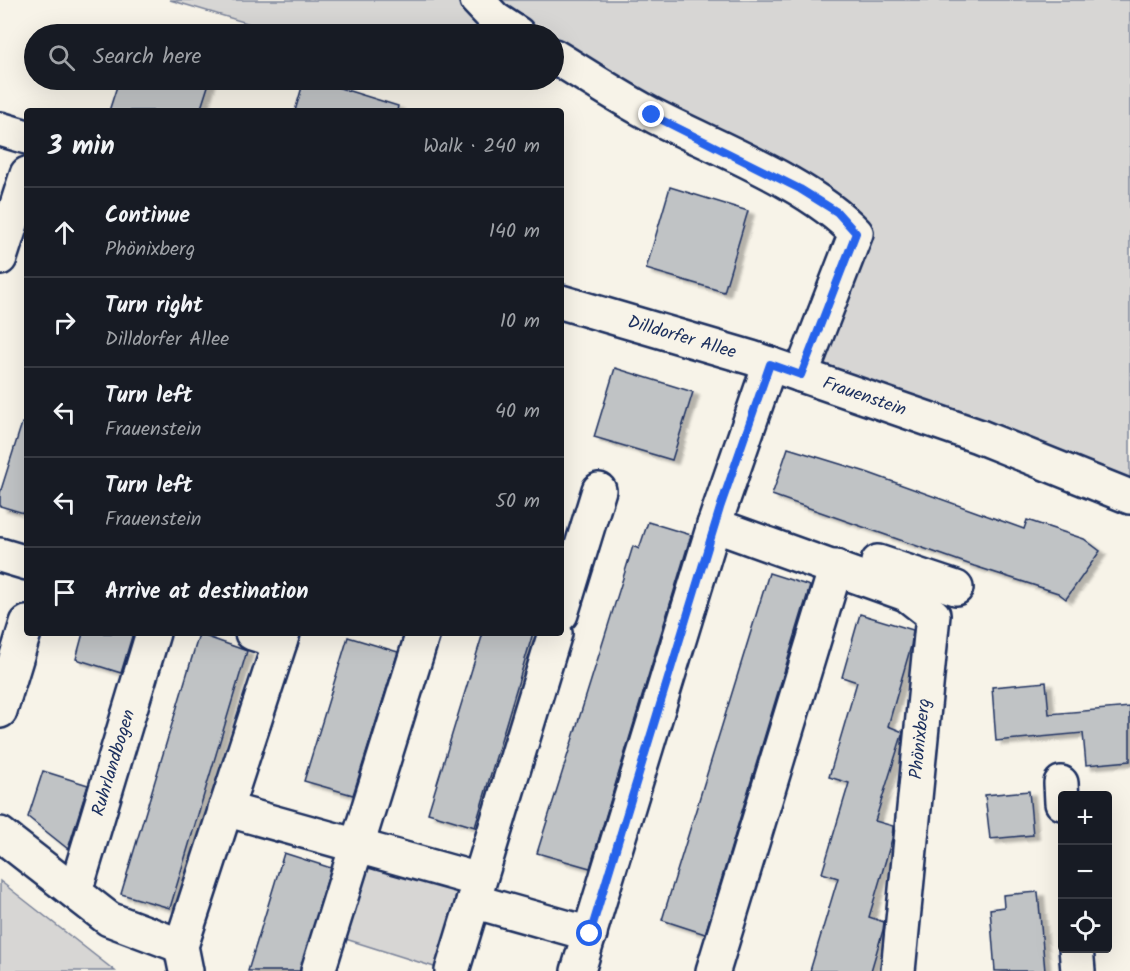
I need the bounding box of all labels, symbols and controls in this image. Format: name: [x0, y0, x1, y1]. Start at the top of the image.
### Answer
search box: [24, 24, 564, 90]
text: Search here: [93, 40, 201, 75]
icon: search: [45, 41, 78, 74]
route end: [638, 101, 664, 127]
text: 3 min: [48, 126, 115, 168]
text: Walk · 240 m: [423, 131, 540, 163]
text: Continue: [105, 199, 190, 234]
icon: ahead: [48, 216, 81, 249]
text: 140 m: [489, 216, 540, 248]
text: Phönixberg: [105, 234, 195, 266]
text: Turn right: [105, 289, 203, 324]
icon: right: [48, 306, 81, 339]
text: 10 m: [500, 306, 540, 338]
street label: Dilldorfer Allee: [624, 308, 740, 367]
text: Dilldorfer Allee: [105, 324, 229, 356]
street label: Frauenstein: [819, 369, 910, 425]
text: Turn left: [105, 379, 192, 414]
icon: left: [48, 396, 81, 429]
text: 40 m: [495, 396, 540, 428]
text: Frauenstein: [105, 414, 201, 446]
text: Turn left: [105, 469, 192, 504]
icon: left: [48, 486, 81, 519]
text: 50 m: [495, 486, 540, 518]
text: Frauenstein: [105, 504, 201, 536]
text: Arrive at destination: [105, 575, 308, 610]
icon: arrive: [48, 576, 81, 609]
street label: Phönixberg: [902, 697, 940, 781]
street label: Ruhrlandbogen: [84, 706, 144, 820]
map controls: [1058, 791, 1112, 953]
button: +: [1058, 791, 1112, 845]
button: −: [1058, 845, 1112, 899]
button: locate: [1058, 899, 1112, 953]
route start: [576, 920, 602, 946]

